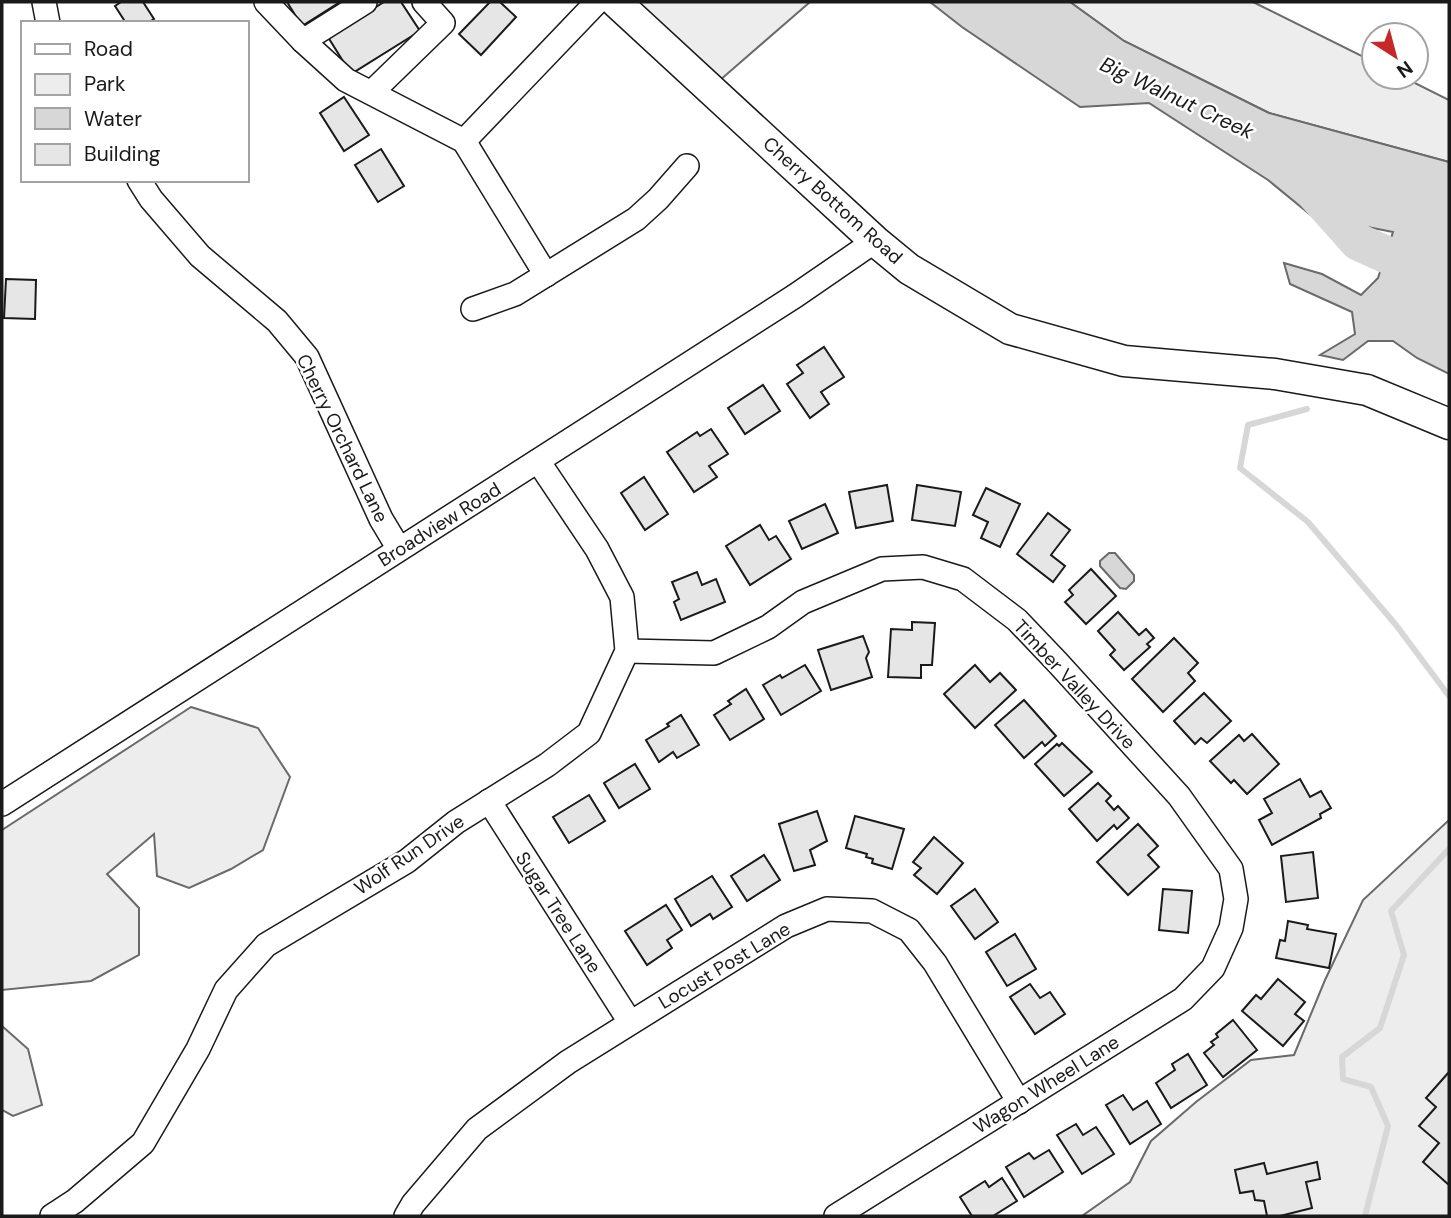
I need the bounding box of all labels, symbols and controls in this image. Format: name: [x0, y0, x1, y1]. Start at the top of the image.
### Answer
legend: [21, 21, 248, 182]
north arrow: [1360, 21, 1430, 91]
text: Road: [84, 35, 133, 63]
water label: Big Walnut Creek: [1096, 50, 1259, 146]
text: N: [1392, 55, 1418, 84]
text: Park: [84, 70, 126, 98]
text: Water: [84, 105, 142, 133]
street label: Cherry Bottom Road: [758, 131, 908, 270]
text: Building: [84, 140, 161, 168]
street label: Cherry Orchard Lane: [291, 350, 394, 526]
street label: Broadview Road: [373, 477, 505, 572]
street label: Timber Valley Drive: [1008, 614, 1141, 754]
street label: Wolf Run Drive: [349, 808, 469, 900]
street label: Sugar Tree Lane: [510, 847, 607, 978]
street label: Locust Post Lane: [654, 916, 795, 1015]
street label: Wagon Wheel Lane: [969, 1029, 1124, 1139]

